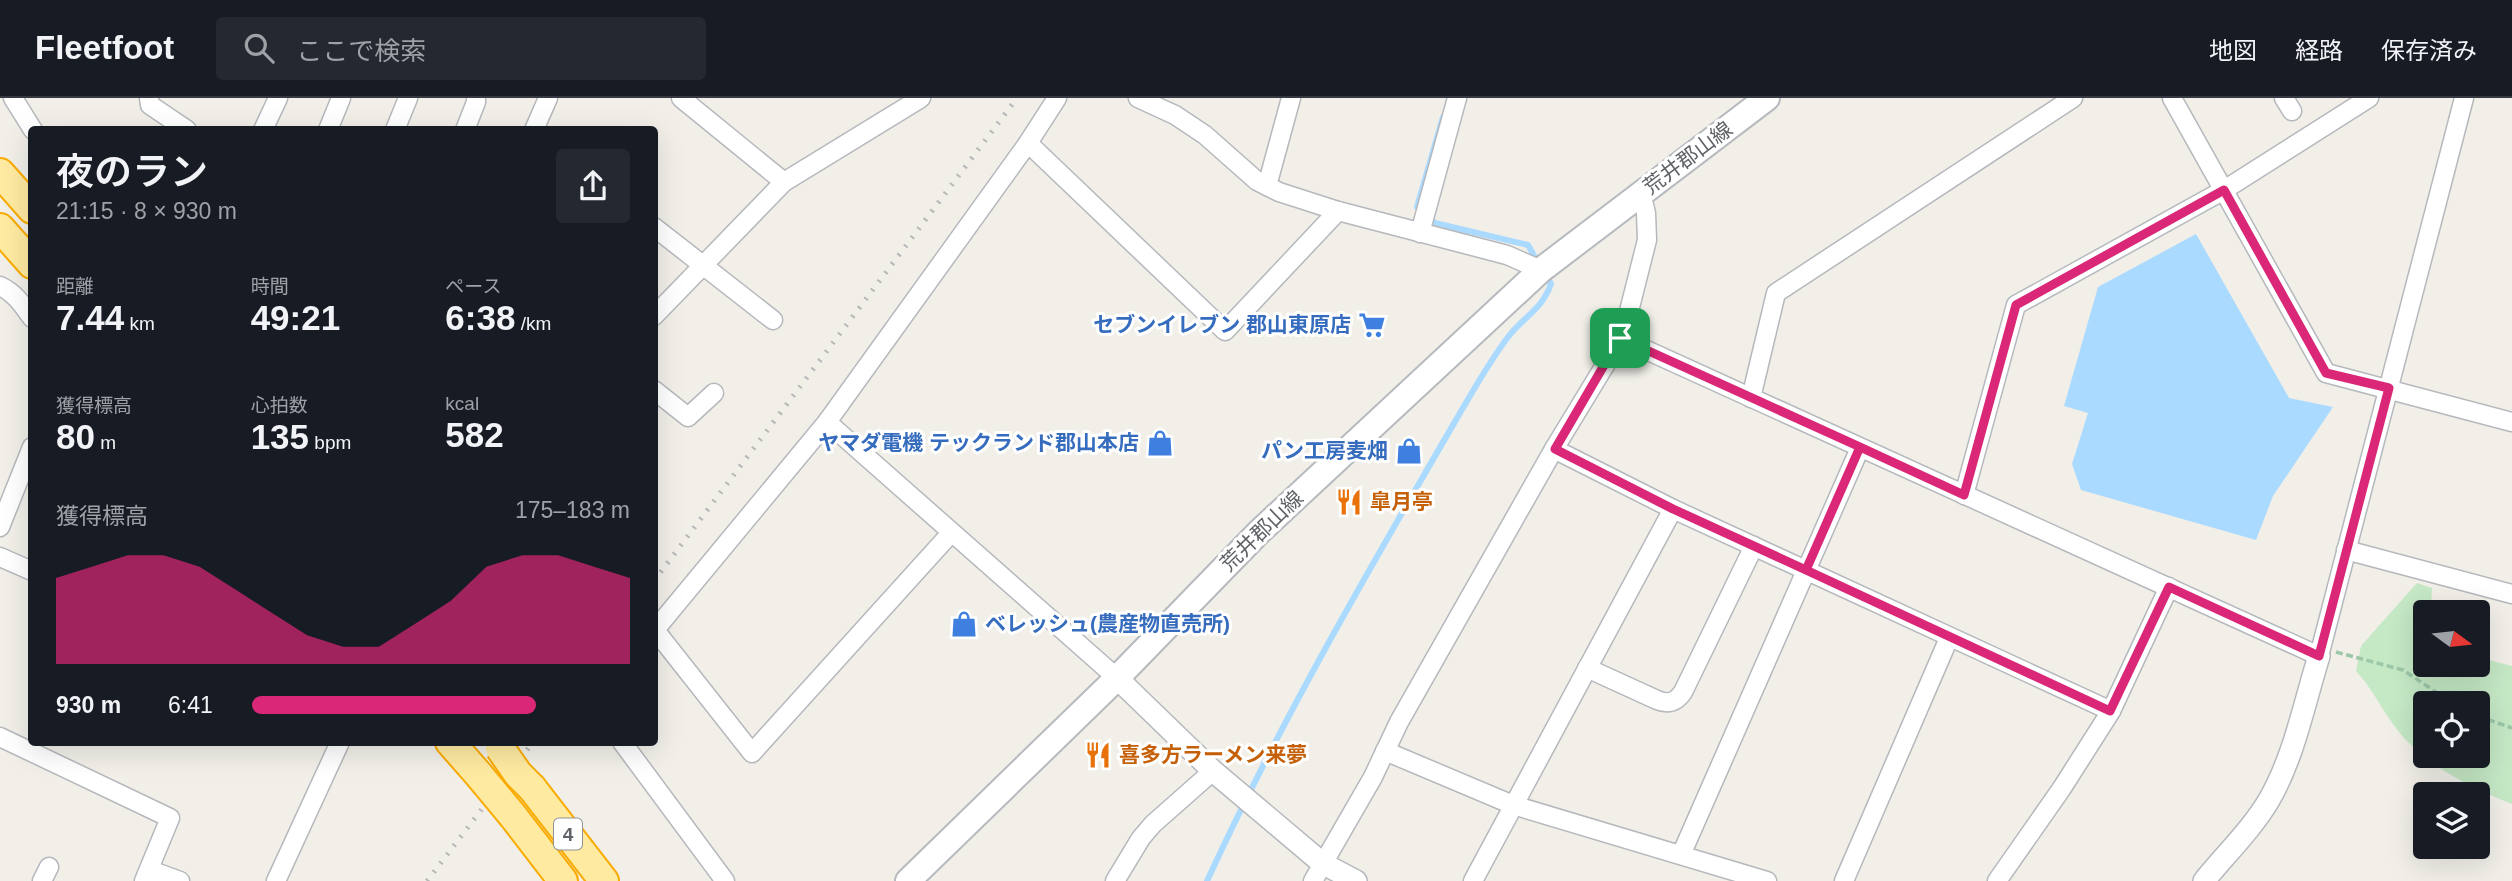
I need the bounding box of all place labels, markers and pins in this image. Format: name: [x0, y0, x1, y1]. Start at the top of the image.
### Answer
pin: [1590, 308, 1650, 368]
supermarket icon: セブンイレブン 郡山東原店: [1357, 310, 1387, 340]
place label: セブンイレブン 郡山東原店: [1093, 313, 1351, 336]
shop icon: ヤマダ電機 テックランド郡山本店: [1145, 428, 1175, 458]
place label: ヤマダ電機 テックランド郡山本店: [818, 431, 1139, 454]
shop icon: パン工房麦畑: [1394, 436, 1424, 466]
place label: パン工房麦畑: [1261, 439, 1388, 462]
restaurant icon: 皐月亭: [1334, 487, 1364, 517]
place label: 皐月亭: [1370, 490, 1433, 513]
shop icon: ベレッシュ(農産物直売所): [949, 609, 979, 639]
place label: ベレッシュ(農産物直売所): [985, 612, 1230, 635]
restaurant icon: 喜多方ラーメン来夢: [1083, 740, 1113, 770]
place label: 喜多方ラーメン来夢: [1119, 743, 1307, 766]

